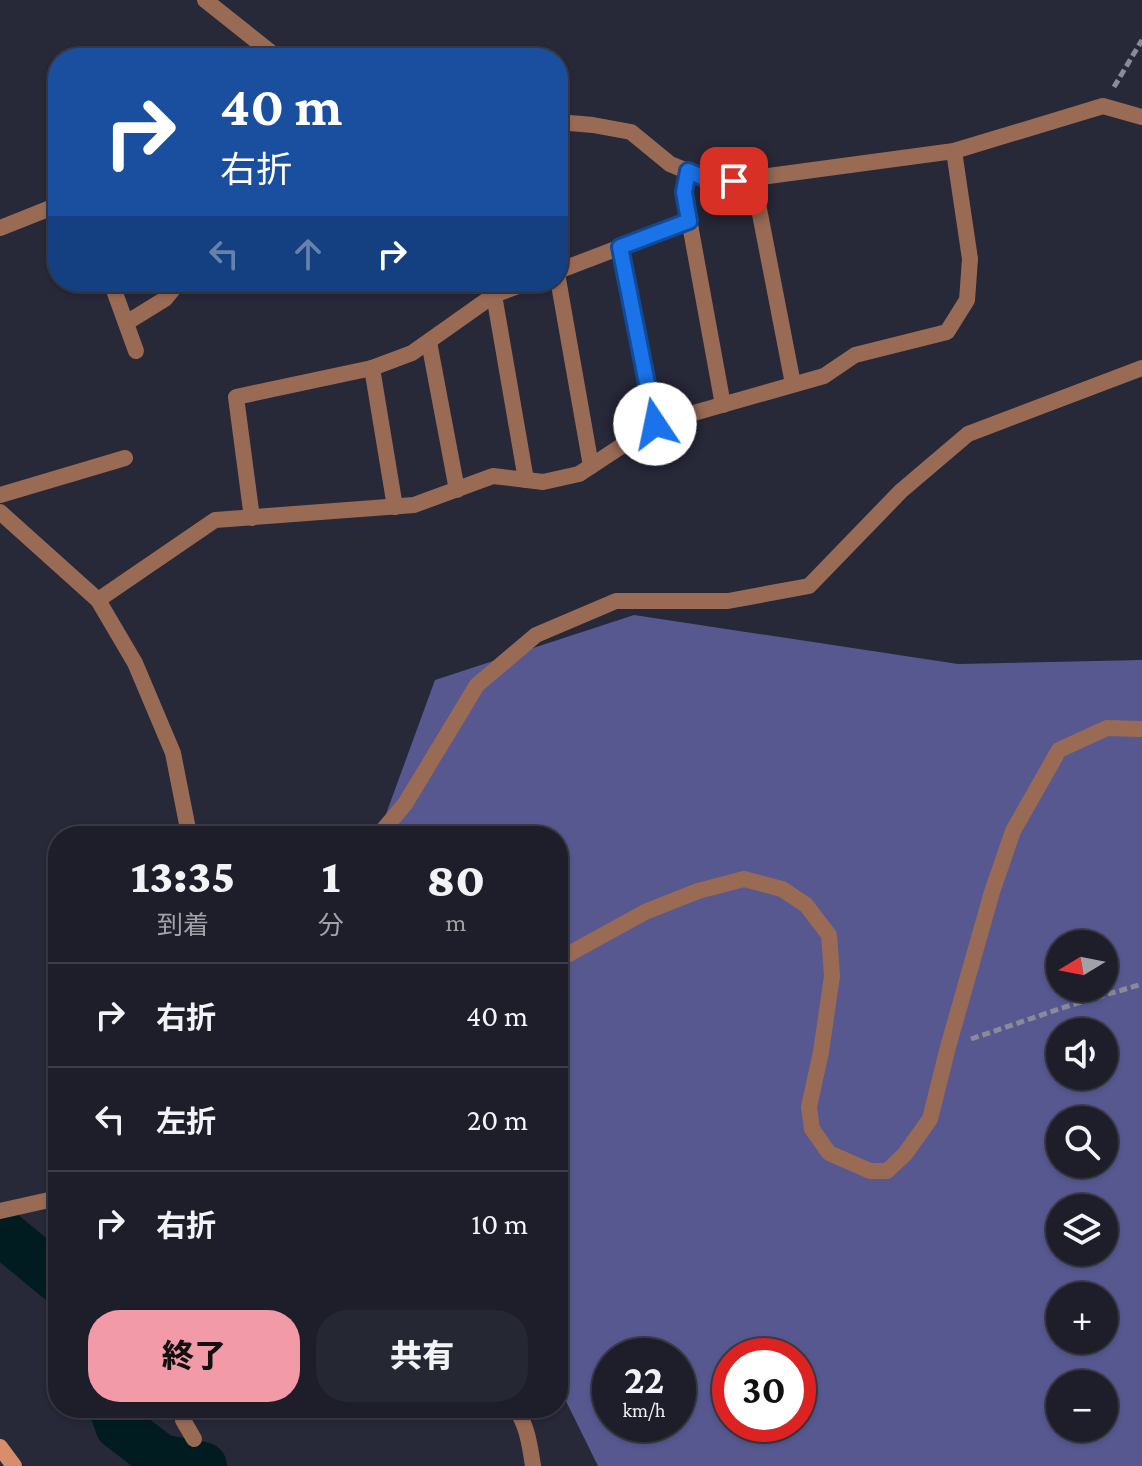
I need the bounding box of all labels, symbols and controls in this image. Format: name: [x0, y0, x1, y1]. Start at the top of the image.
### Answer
text: 40 m: [220, 75, 342, 137]
icon: right: [88, 80, 192, 184]
pin: [700, 147, 768, 215]
text: 右折: [220, 150, 292, 190]
icon: arrive: [712, 159, 756, 203]
icon: left: [202, 232, 246, 276]
icon: ahead: [286, 232, 330, 276]
icon: right: [370, 232, 414, 276]
position arrow: [613, 382, 697, 466]
text: 13:35: [131, 849, 235, 902]
text: 1: [321, 849, 340, 902]
text: 80: [427, 853, 485, 906]
text: m: [445, 908, 466, 937]
text: 到着: [157, 911, 209, 940]
text: 分: [318, 911, 344, 940]
north arrow: [1046, 930, 1118, 1002]
map controls: [1046, 930, 1118, 1442]
icon: right: [88, 993, 132, 1037]
text: 40 m: [466, 999, 528, 1032]
text: 右折: [156, 1001, 216, 1034]
button: sound: [1046, 1018, 1118, 1090]
icon: left: [88, 1097, 132, 1141]
text: 20 m: [467, 1103, 528, 1136]
text: 左折: [156, 1105, 216, 1138]
button: search: [1046, 1106, 1118, 1178]
button: layers: [1046, 1194, 1118, 1266]
icon: right: [88, 1201, 132, 1245]
text: 10 m: [471, 1207, 528, 1240]
text: 右折: [156, 1209, 216, 1242]
button: +: [1046, 1282, 1118, 1354]
button: 終了: [88, 1310, 300, 1402]
button: 共有: [316, 1310, 528, 1402]
speed limit sign: 30: [712, 1338, 816, 1442]
text: 22: [624, 1357, 664, 1402]
button: −: [1046, 1370, 1118, 1442]
text: km/h: [622, 1399, 666, 1421]

